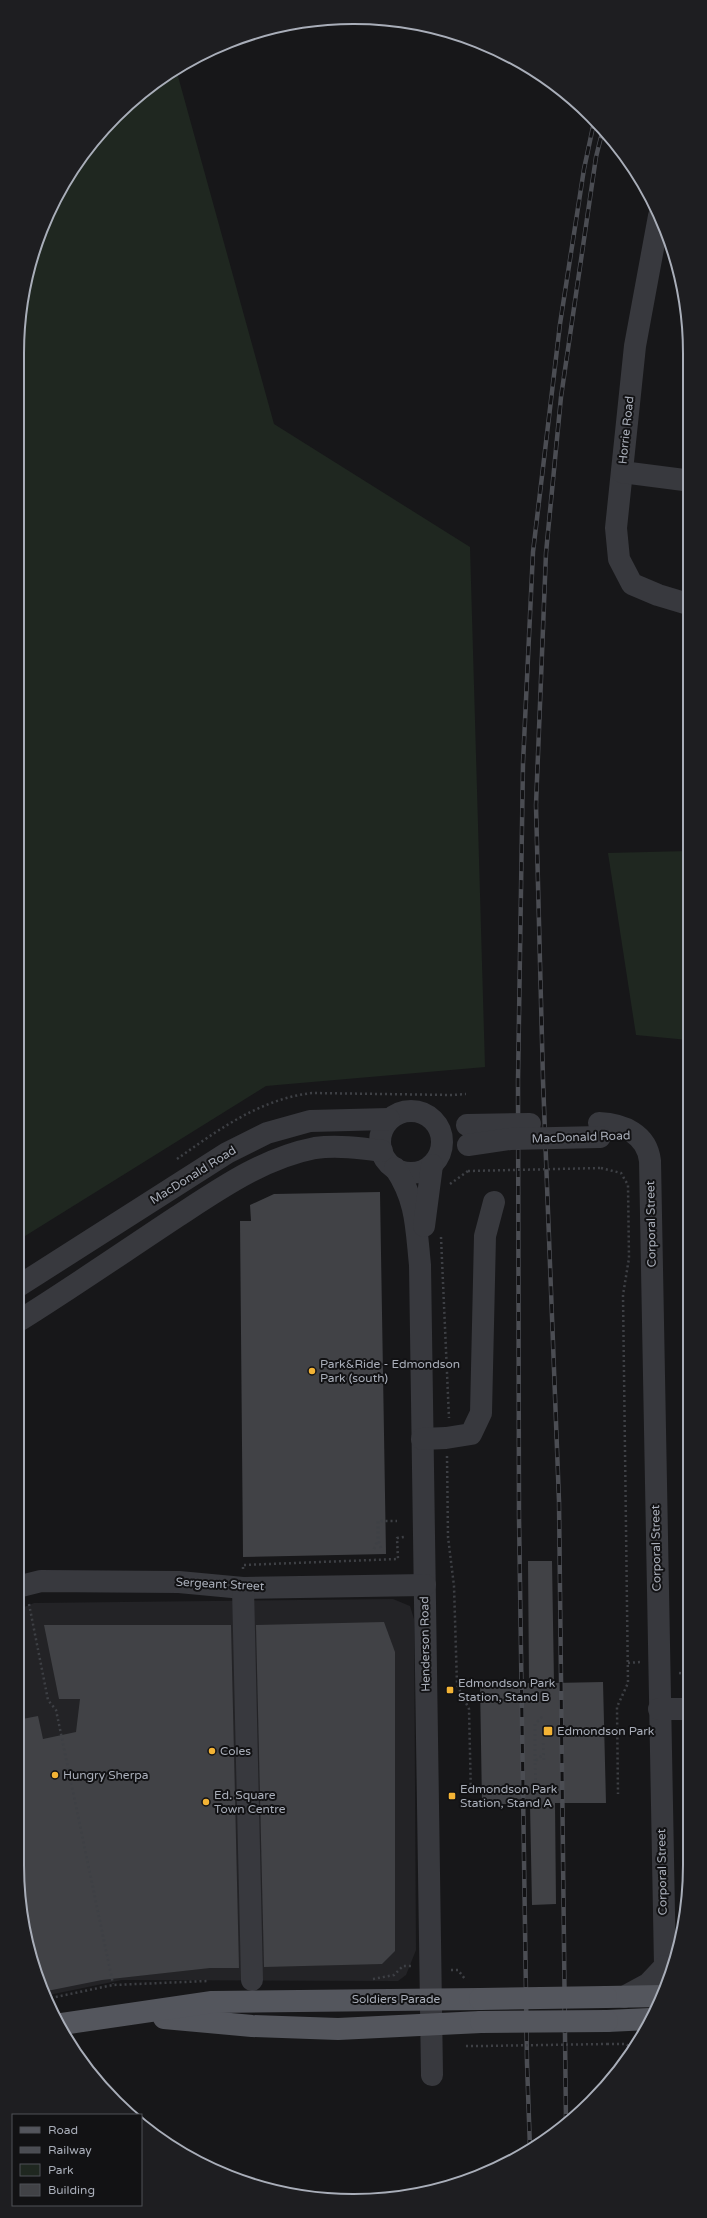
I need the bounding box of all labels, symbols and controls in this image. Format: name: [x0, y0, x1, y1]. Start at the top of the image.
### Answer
street label: Horrie Road: [615, 395, 637, 465]
street label: MacDonald Road: [531, 1128, 631, 1146]
street label: MacDonald Road: [147, 1143, 239, 1207]
street label: Corporal Street: [643, 1180, 659, 1267]
place label: Park&Ride - Edmondson Park (south): [320, 1357, 460, 1385]
marker: Park&Ride - Edmondson Park (south): [307, 1366, 317, 1376]
street label: Corporal Street: [648, 1504, 664, 1591]
street label: Sergeant Street: [175, 1575, 265, 1593]
street label: Henderson Road: [417, 1596, 433, 1692]
place label: Edmondson Park Station, Stand B: [458, 1676, 556, 1704]
marker: Edmondson Park Station, Stand B: [445, 1685, 455, 1695]
place label: Edmondson Park: [557, 1724, 655, 1738]
marker: Edmondson Park: [542, 1725, 554, 1737]
place label: Coles: [220, 1744, 251, 1758]
marker: Coles: [207, 1746, 217, 1756]
place label: Hungry Sherpa: [63, 1768, 149, 1782]
marker: Hungry Sherpa: [50, 1770, 60, 1780]
place label: Edmondson Park Station, Stand A: [460, 1782, 558, 1810]
place label: Ed. Square Town Centre: [214, 1788, 286, 1816]
marker: Edmondson Park Station, Stand A: [447, 1791, 457, 1801]
marker: Ed. Square Town Centre: [201, 1797, 211, 1807]
street label: Corporal Street: [654, 1828, 670, 1915]
street label: Soldiers Parade: [352, 1992, 441, 2006]
legend: [12, 2114, 142, 2206]
text: Road: [48, 2123, 78, 2137]
text: Railway: [48, 2143, 92, 2157]
text: Park: [48, 2163, 74, 2177]
text: Building: [48, 2183, 95, 2197]

